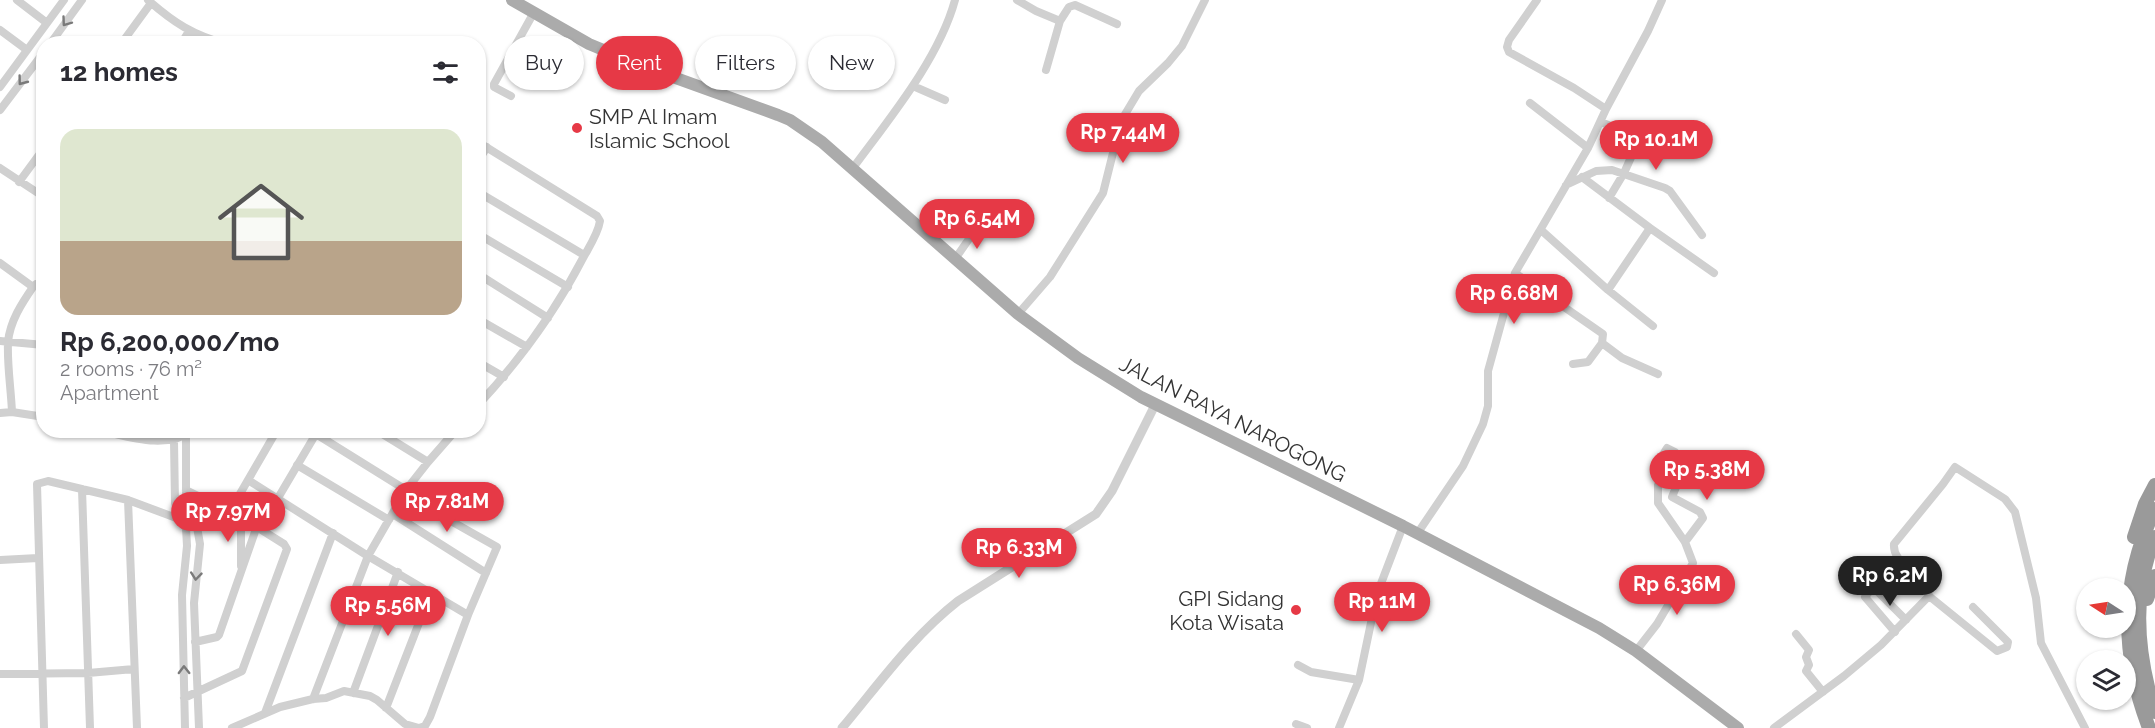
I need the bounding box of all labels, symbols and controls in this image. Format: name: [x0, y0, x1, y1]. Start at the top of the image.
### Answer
one-way arrow: [62, 15, 73, 26]
chip: Buy: [504, 36, 584, 90]
chip: Rent: [596, 36, 683, 90]
chip: Filters: [695, 36, 796, 90]
chip: New: [808, 36, 895, 90]
icon: filters: [429, 56, 462, 89]
text: 12 homes: [60, 57, 178, 87]
one-way arrow: [18, 74, 29, 85]
place label: SMP Al Imam Islamic School: [589, 104, 730, 153]
pin: Rp 7.44M: [1061, 113, 1185, 164]
text: Rp 7.44M: [1080, 120, 1166, 144]
pin: Rp 10.1M: [1594, 120, 1718, 171]
marker: SMP Al Imam Islamic School: [570, 121, 584, 135]
text: Rp 10.1M: [1614, 127, 1698, 151]
icon: home: [207, 168, 315, 276]
pin: Rp 6.54M: [915, 199, 1039, 250]
text: Rp 6.54M: [933, 206, 1021, 230]
pin: Rp 6.68M: [1452, 274, 1576, 325]
text: Rp 6.68M: [1470, 281, 1558, 305]
text: Rp 6,200,000/mo: [60, 327, 279, 357]
street label: JALAN RAYA NAROGONG: [1116, 351, 1350, 487]
text: 2 rooms · 76 m²: [60, 357, 202, 381]
text: Apartment: [60, 381, 159, 405]
pin: Rp 5.38M: [1645, 450, 1769, 501]
text: Rp 5.38M: [1664, 457, 1750, 481]
pin: Rp 7.81M: [385, 482, 509, 533]
text: Rp 7.81M: [405, 489, 489, 513]
pin: Rp 7.97M: [166, 492, 290, 543]
text: Rp 7.97M: [185, 499, 271, 523]
pin: Rp 6.33M: [957, 528, 1081, 579]
text: Rp 6.33M: [976, 535, 1062, 559]
pin: Rp 6.2M: [1835, 556, 1945, 607]
text: Rp 6.2M: [1852, 563, 1928, 587]
pin: Rp 6.36M: [1615, 565, 1739, 616]
one-way arrow: [190, 571, 203, 580]
text: Rp 6.36M: [1633, 572, 1721, 596]
north arrow: [2076, 578, 2136, 638]
map controls: [2076, 578, 2136, 710]
pin: Rp 11M: [1333, 582, 1431, 633]
pin: Rp 5.56M: [326, 586, 450, 637]
place label: GPI Sidang Kota Wisata: [1169, 586, 1284, 635]
text: Rp 11M: [1348, 589, 1416, 613]
text: Rp 5.56M: [345, 593, 431, 617]
marker: GPI Sidang Kota Wisata: [1289, 603, 1303, 617]
button: layers: [2076, 650, 2136, 710]
one-way arrow: [177, 665, 190, 674]

